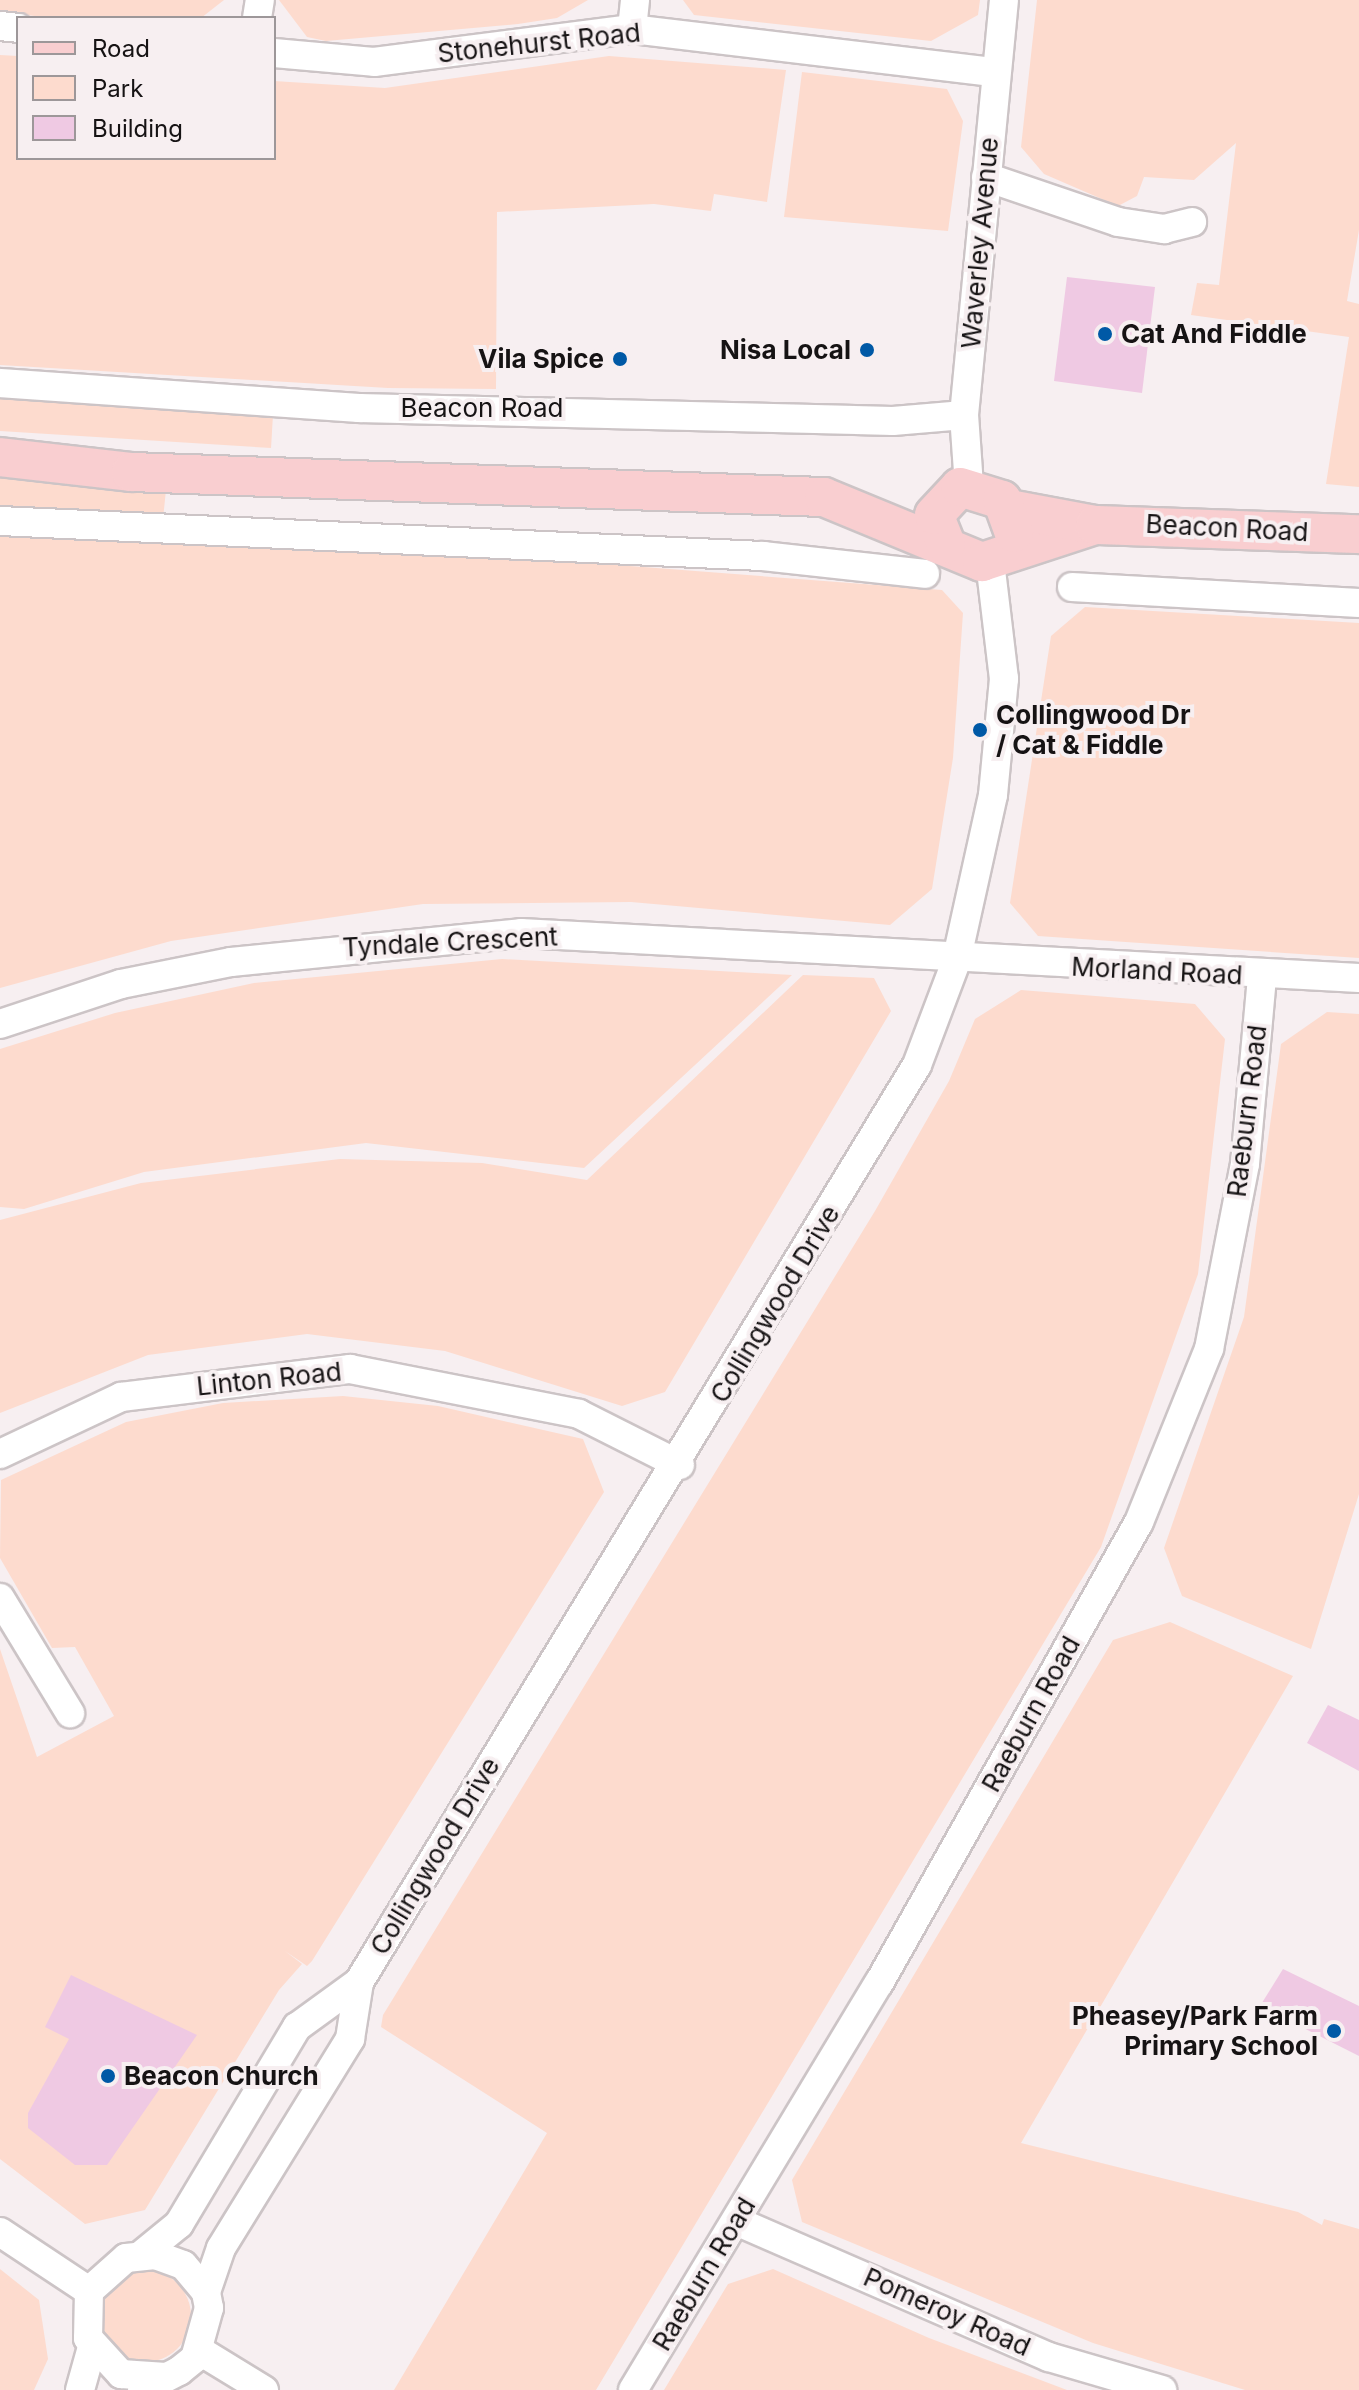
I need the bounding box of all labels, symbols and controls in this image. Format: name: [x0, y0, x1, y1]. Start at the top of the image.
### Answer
legend: [16, 16, 276, 160]
street label: Stonehurst Road: [436, 17, 642, 69]
text: Road: [92, 34, 150, 63]
text: Park: [92, 74, 143, 103]
text: Building: [92, 114, 183, 143]
street label: Waverley Avenue: [955, 136, 1005, 350]
place label: Cat And Fiddle: [1121, 318, 1307, 350]
marker: Cat And Fiddle: [1096, 325, 1114, 343]
place label: Nisa Local: [720, 334, 851, 366]
marker: Nisa Local: [858, 341, 876, 359]
place label: Vila Spice: [478, 343, 604, 375]
marker: Vila Spice: [611, 350, 629, 368]
street label: Beacon Road: [401, 392, 563, 424]
street label: Beacon Road: [1145, 508, 1309, 548]
place label: Collingwood Dr / Cat & Fiddle: [996, 699, 1190, 760]
marker: Collingwood Dr / Cat & Fiddle: [971, 721, 989, 739]
street label: Tyndale Crescent: [342, 921, 558, 963]
street label: Morland Road: [1071, 951, 1243, 991]
street label: Raeburn Road: [1221, 1023, 1273, 1199]
street label: Collingwood Drive: [704, 1200, 846, 1408]
street label: Linton Road: [195, 1356, 343, 1402]
street label: Raeburn Road: [975, 1631, 1087, 1797]
street label: Collingwood Drive: [364, 1752, 506, 1960]
place label: Pheasey/Park Farm Primary School: [1072, 2000, 1318, 2062]
marker: Pheasey/Park Farm Primary School: [1325, 2022, 1343, 2040]
place label: Beacon Church: [124, 2060, 319, 2092]
marker: Beacon Church: [99, 2067, 117, 2085]
street label: Raeburn Road: [646, 2192, 762, 2356]
street label: Pomeroy Road: [859, 2261, 1035, 2363]

